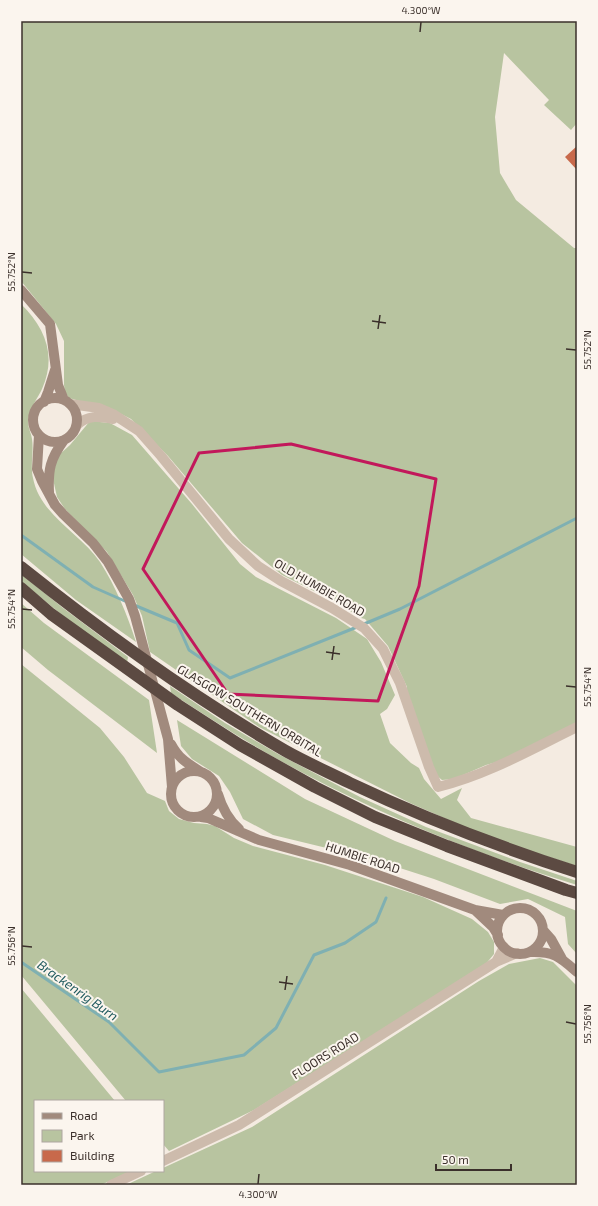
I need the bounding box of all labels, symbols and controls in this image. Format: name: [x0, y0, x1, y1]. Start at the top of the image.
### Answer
text: 4.300°W: [401, 4, 441, 16]
text: 55.752°N: [5, 252, 17, 292]
text: 55.752°N: [581, 330, 593, 370]
street label: OLD HUMBIE ROAD: [272, 555, 368, 619]
text: 55.754°N: [5, 589, 17, 629]
street label: GLASGOW SOUTHERN ORBITAL: [175, 661, 325, 759]
text: 55.754°N: [581, 667, 593, 707]
street label: HUMBIE ROAD: [324, 838, 402, 876]
text: 55.756°N: [5, 926, 17, 966]
water label: Brackenrig Burn: [35, 956, 121, 1024]
text: 55.756°N: [581, 1004, 593, 1044]
street label: FLOORS ROAD: [289, 1029, 361, 1081]
legend: [34, 1100, 164, 1172]
text: Road: [70, 1108, 98, 1122]
text: Park: [70, 1128, 95, 1142]
scale bar: [436, 1146, 511, 1172]
text: Building: [70, 1148, 115, 1162]
text: 50 m: [442, 1152, 469, 1166]
text: 4.300°W: [238, 1188, 278, 1200]

